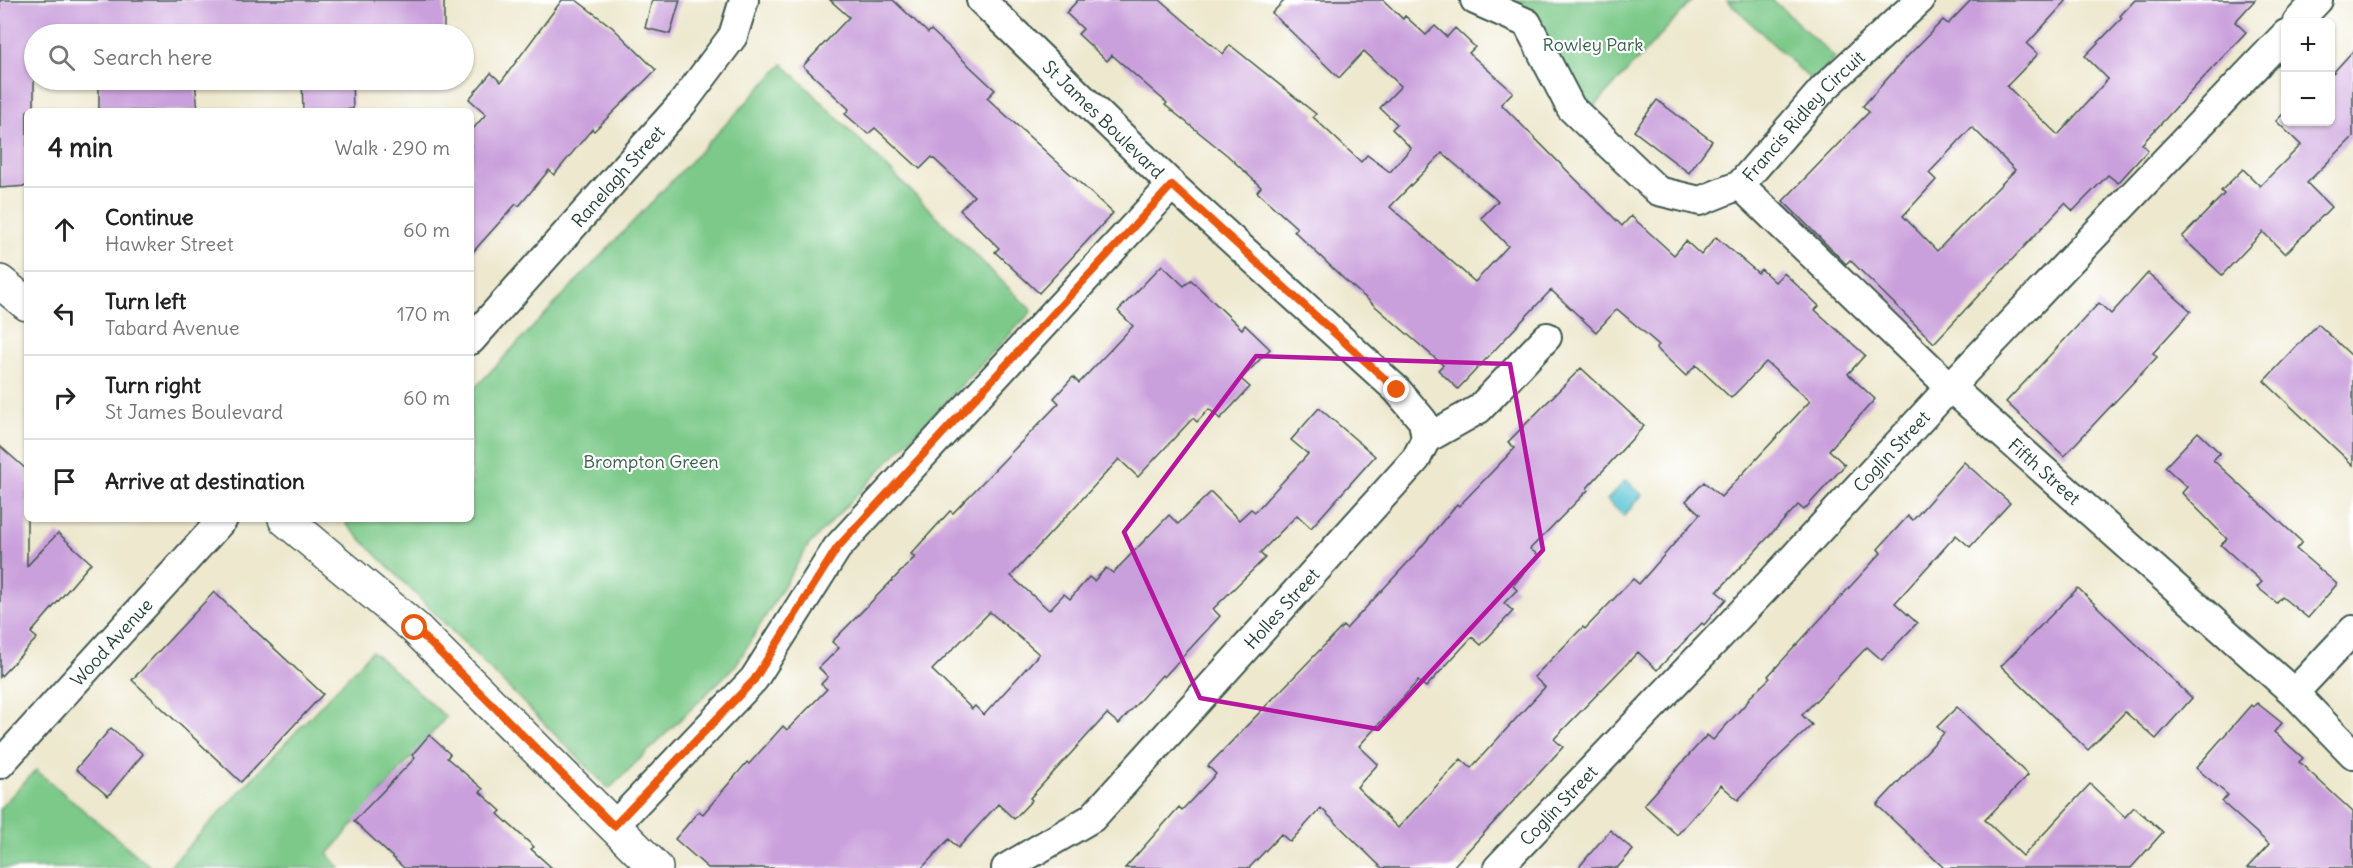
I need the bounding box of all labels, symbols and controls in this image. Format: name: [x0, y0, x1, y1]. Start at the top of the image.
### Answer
map controls: [2281, 18, 2335, 126]
button: +: [2281, 18, 2335, 72]
search box: [24, 24, 474, 90]
park label: Rowley Park: [1543, 33, 1644, 56]
icon: search: [45, 41, 78, 74]
text: Search here: [93, 43, 212, 71]
street label: Francis Ridley Circuit: [1737, 45, 1869, 186]
street label: St James Boulevard: [1038, 55, 1170, 183]
button: −: [2281, 72, 2335, 126]
street label: Ranelagh Street: [566, 120, 669, 232]
text: 4 min: [48, 131, 113, 164]
text: Walk · 290 m: [335, 135, 450, 160]
text: Continue: [105, 203, 194, 231]
icon: ahead: [48, 213, 81, 246]
text: 60 m: [403, 217, 450, 242]
text: Hawker Street: [105, 231, 234, 256]
text: Turn left: [105, 287, 186, 315]
icon: left: [48, 297, 81, 330]
text: 170 m: [397, 301, 450, 326]
text: Tabard Avenue: [105, 315, 240, 340]
text: Turn right: [105, 371, 201, 399]
route end: [1383, 376, 1409, 402]
icon: right: [48, 381, 81, 414]
text: 60 m: [403, 385, 450, 410]
text: St James Boulevard: [105, 399, 283, 424]
street label: Coglin Street: [1848, 406, 1934, 497]
street label: Fifth Street: [2004, 433, 2085, 509]
park label: Brompton Green: [583, 450, 719, 473]
icon: arrive: [48, 465, 81, 498]
text: Arrive at destination: [105, 467, 305, 495]
street label: Holles Street: [1239, 563, 1324, 654]
street label: Wood Avenue: [65, 593, 157, 691]
route start: [401, 614, 427, 640]
street label: Coglin Street: [1514, 760, 1602, 850]

